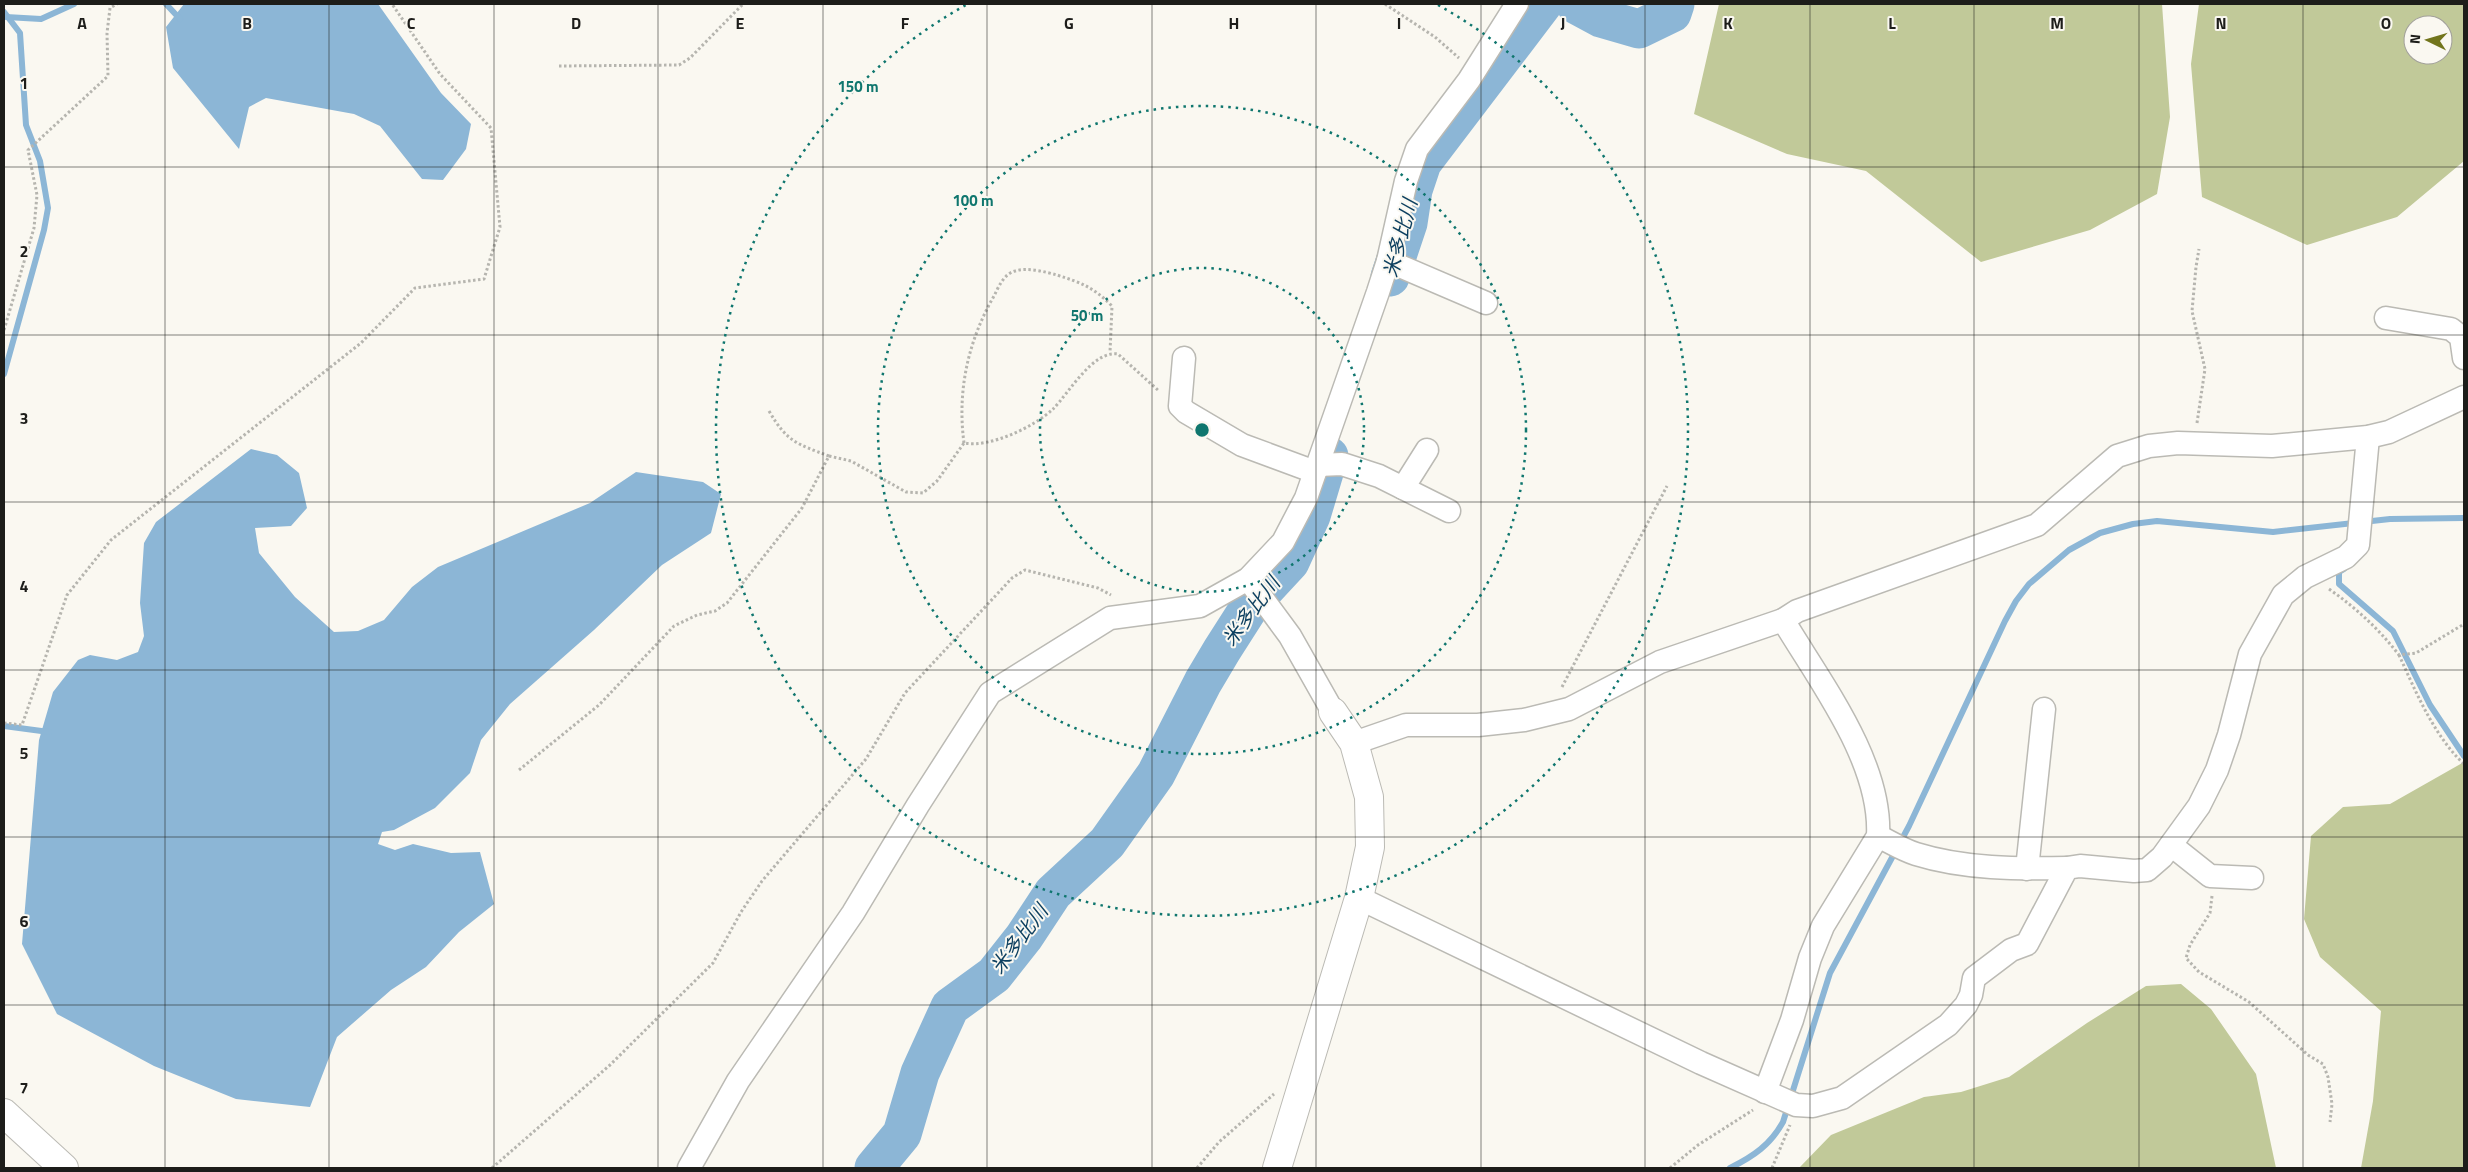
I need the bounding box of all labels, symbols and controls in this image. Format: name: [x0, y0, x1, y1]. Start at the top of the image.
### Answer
text: A: [77, 11, 87, 35]
text: B: [242, 11, 252, 35]
text: C: [407, 11, 416, 35]
text: D: [571, 11, 581, 35]
text: E: [736, 11, 745, 35]
text: F: [901, 11, 910, 35]
text: G: [1064, 11, 1074, 35]
text: H: [1229, 11, 1239, 35]
text: I: [1397, 11, 1401, 35]
text: J: [1561, 11, 1565, 35]
text: K: [1723, 11, 1733, 35]
text: L: [1888, 11, 1896, 35]
text: M: [2050, 11, 2064, 35]
text: N: [2215, 11, 2227, 35]
text: O: [2381, 11, 2391, 35]
north arrow: [2403, 15, 2453, 65]
text: N: [2404, 33, 2425, 45]
text: 1: [20, 71, 28, 95]
text: 150 m: [837, 75, 879, 98]
text: 100 m: [952, 189, 994, 212]
water label: 米多比川: [1374, 193, 1425, 281]
text: 2: [20, 239, 28, 263]
text: 50 m: [1071, 304, 1103, 327]
text: 3: [20, 406, 28, 430]
centre of rings: [1193, 421, 1211, 439]
water label: 米多比川: [1214, 568, 1288, 652]
text: 4: [20, 574, 29, 598]
text: 5: [20, 741, 29, 765]
water label: 米多比川: [982, 896, 1056, 980]
text: 6: [20, 909, 29, 933]
text: 7: [20, 1076, 28, 1100]

